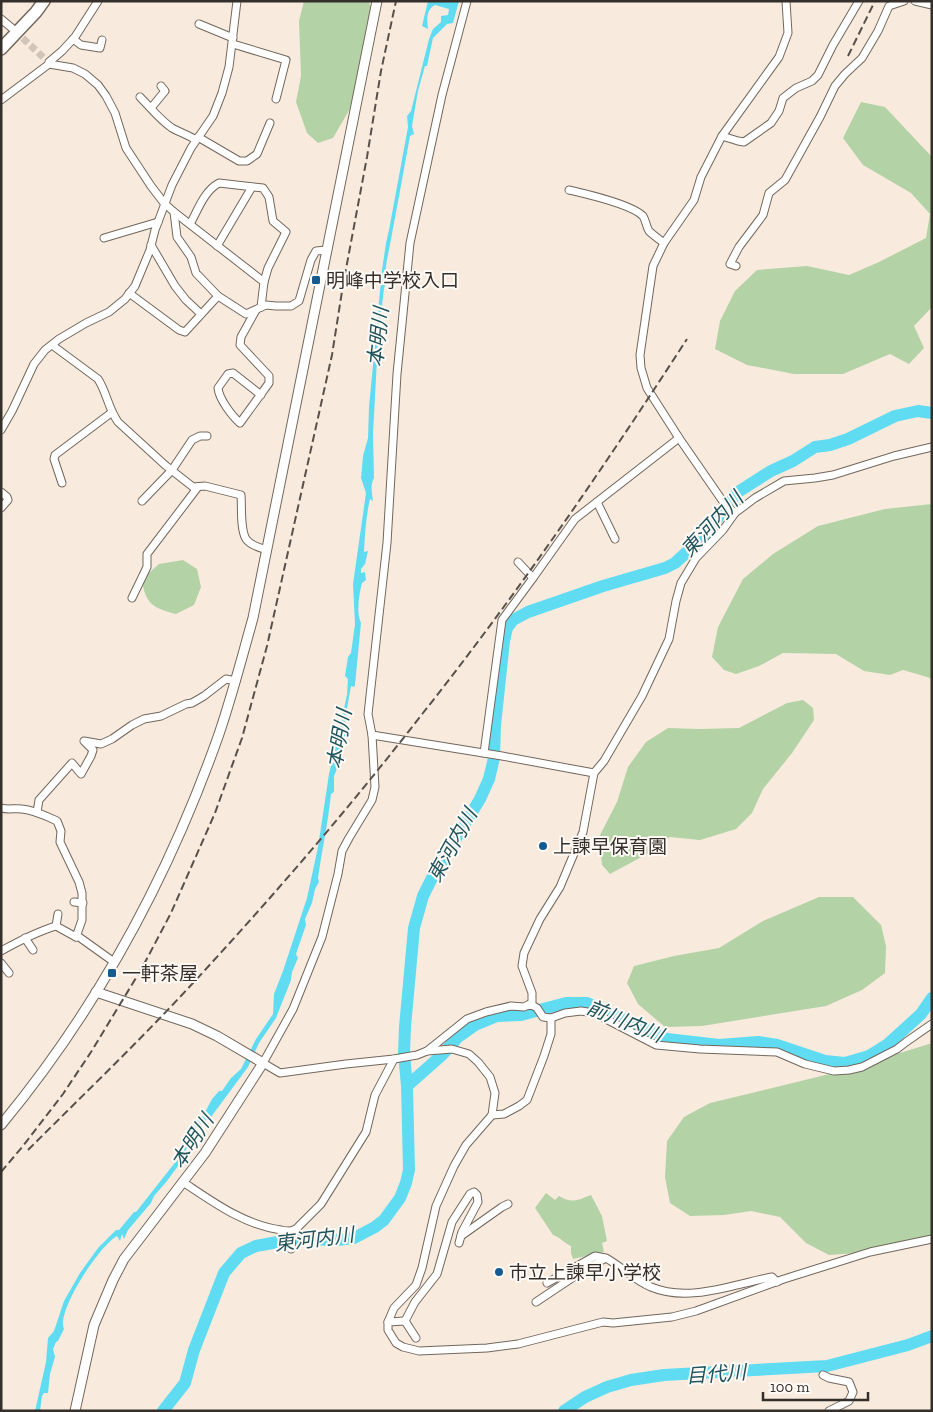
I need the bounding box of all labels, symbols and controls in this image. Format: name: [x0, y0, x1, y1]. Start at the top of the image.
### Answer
place label: 明峰中学校入口: [326, 269, 459, 292]
marker: 明峰中学校入口: [310, 274, 322, 286]
water label: 本明川: [363, 304, 393, 368]
water label: 東河内川: [676, 485, 749, 561]
water label: 本明川: [322, 705, 356, 771]
water label: 東河内川: [422, 802, 483, 886]
place label: 上諫早保育園: [553, 835, 667, 858]
marker: 上諫早保育園: [537, 840, 549, 852]
place label: 一軒茶屋: [122, 962, 198, 985]
marker: 一軒茶屋: [106, 967, 118, 979]
water label: 前川内川: [583, 995, 668, 1048]
water label: 本明川: [166, 1108, 219, 1173]
water label: 東河内川: [273, 1222, 357, 1256]
place label: 市立上諫早小学校: [509, 1261, 661, 1284]
marker: 市立上諫早小学校: [493, 1266, 505, 1278]
water label: 目代川: [685, 1360, 749, 1388]
scale bar: [763, 1370, 868, 1402]
text: 100 m: [770, 1378, 809, 1396]

